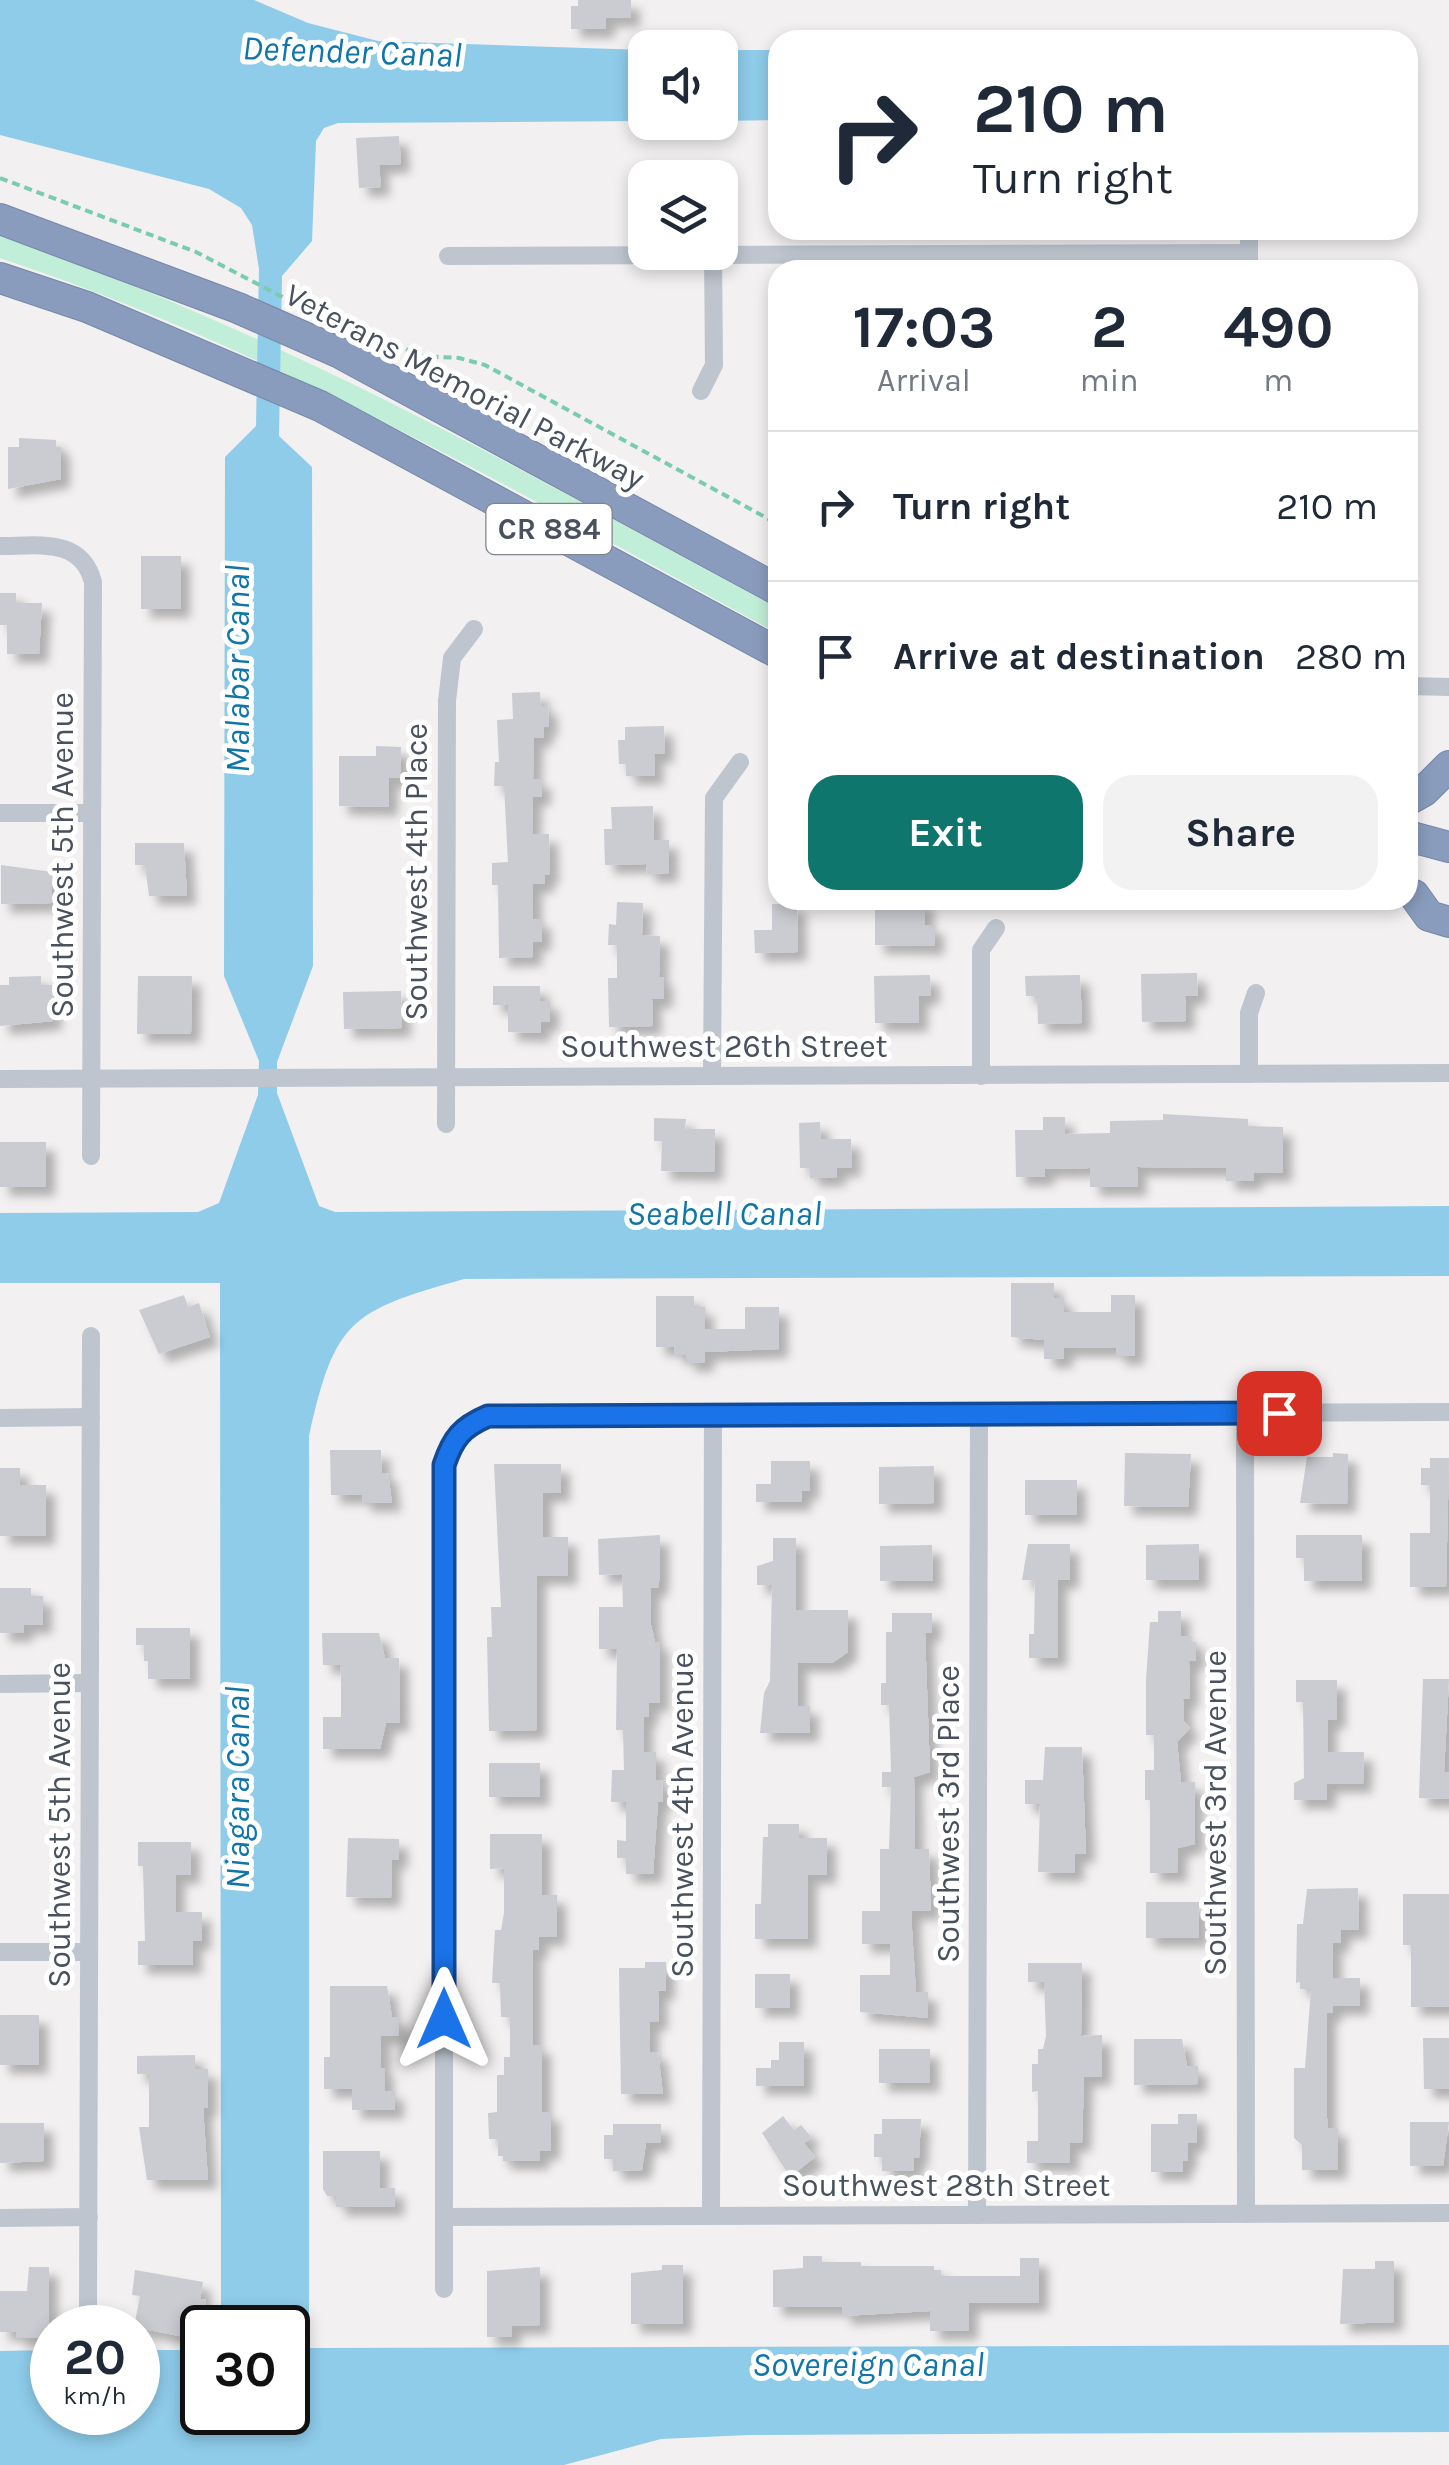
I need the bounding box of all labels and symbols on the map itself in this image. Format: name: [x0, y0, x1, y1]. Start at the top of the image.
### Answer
water label: Defender Canal: [241, 27, 463, 76]
street label: Veterans Memorial Parkway: [279, 276, 651, 497]
road number: CR 884: [486, 504, 612, 554]
water label: Malabar Canal: [217, 565, 258, 773]
street label: Southwest 5th Avenue: [44, 692, 81, 1018]
street label: Southwest 4th Place: [398, 723, 435, 1021]
street label: Southwest 26th Street: [560, 1028, 888, 1065]
water label: Seabell Canal: [626, 1193, 822, 1234]
pin: [1237, 1371, 1322, 1456]
street label: Southwest 3rd Avenue: [1197, 1650, 1234, 1976]
street label: Southwest 4th Avenue: [664, 1652, 701, 1978]
street label: Southwest 5th Avenue: [41, 1662, 78, 1988]
street label: Southwest 3rd Place: [930, 1665, 967, 1963]
water label: Niagara Canal: [217, 1686, 258, 1890]
position arrow: [392, 1967, 496, 2071]
street label: Southwest 28th Street: [782, 2167, 1110, 2204]
speed limit sign: 30: [180, 2305, 310, 2435]
water label: Sovereign Canal: [752, 2344, 984, 2385]

